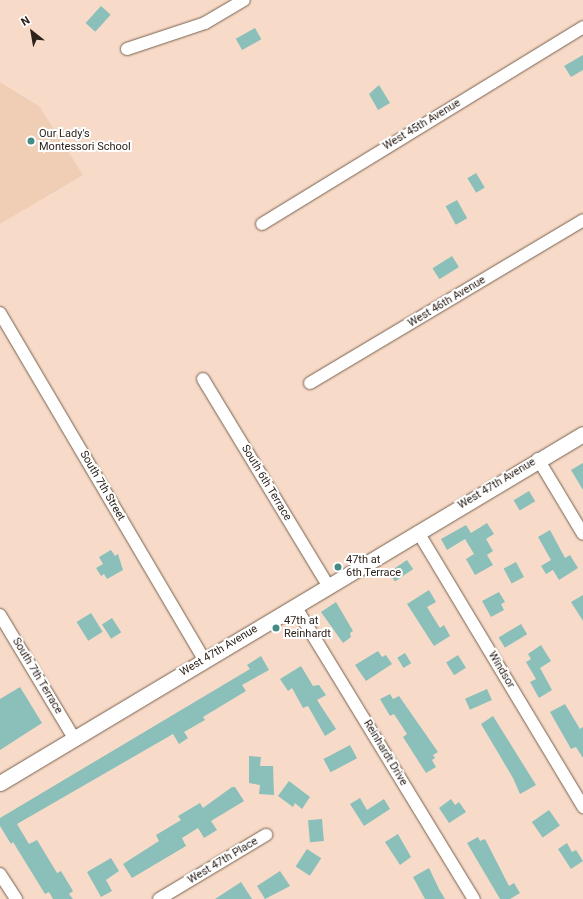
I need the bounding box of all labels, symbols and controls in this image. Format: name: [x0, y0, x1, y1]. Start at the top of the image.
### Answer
north arrow: [12, 12, 52, 52]
text: N: [19, 14, 32, 29]
street label: West 45th Avenue: [381, 97, 463, 153]
place label: Our Lady's Montessori School: [39, 128, 131, 154]
marker: Our Lady's Montessori School: [26, 136, 36, 146]
street label: West 46th Avenue: [406, 274, 488, 330]
street label: South 6th Terrace: [238, 443, 294, 523]
street label: South 7th Street: [77, 449, 127, 523]
street label: West 47th Avenue: [456, 456, 538, 512]
place label: 47th at 6th Terrace: [346, 554, 401, 580]
marker: 47th at 6th Terrace: [333, 562, 343, 572]
place label: 47th at Reinhardt: [284, 615, 331, 641]
street label: West 47th Avenue: [178, 623, 260, 679]
marker: 47th at Reinhardt: [271, 623, 281, 633]
street label: South 7th Terrace: [9, 636, 65, 716]
street label: Windsor: [485, 649, 517, 691]
street label: Reinhardt Drive: [360, 718, 410, 788]
street label: West 47th Place: [186, 835, 260, 887]

